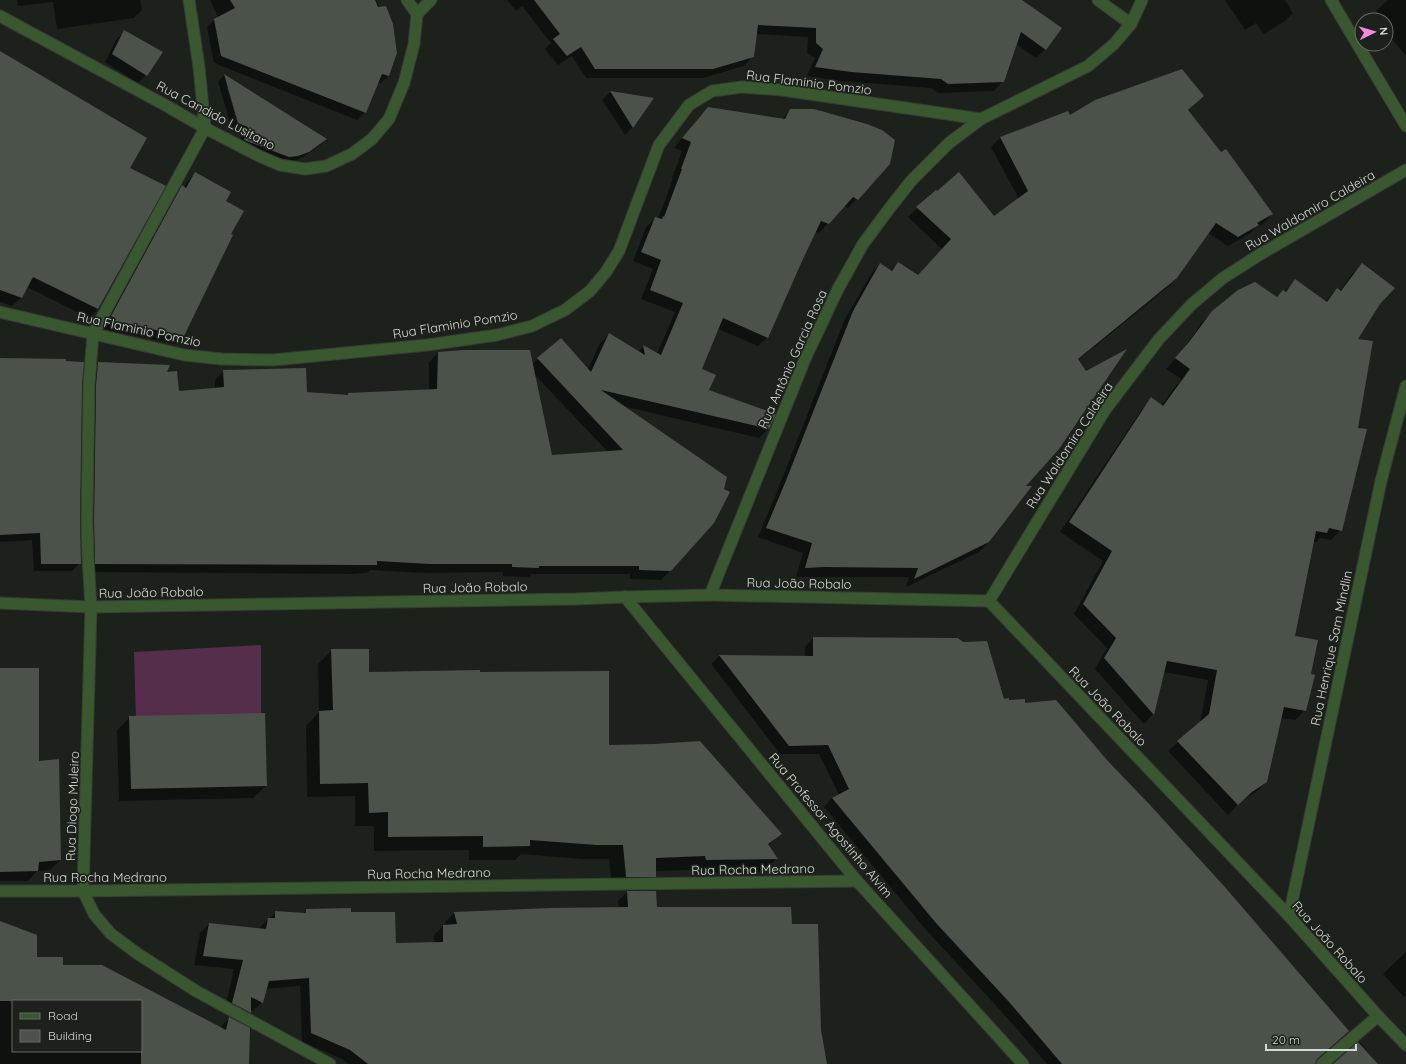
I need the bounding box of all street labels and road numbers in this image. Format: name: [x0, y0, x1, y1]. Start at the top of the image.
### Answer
street label: Rua Flaminio Pomzio: [745, 66, 873, 98]
street label: Rua Candido Lusitano: [154, 77, 278, 153]
street label: Rua Waldomiro Caldeira: [1242, 166, 1378, 254]
street label: Rua Antônio Garcia Rosa: [754, 287, 830, 431]
street label: Rua Flaminio Pomzio: [391, 306, 519, 342]
street label: Rua Flaminio Pomzio: [76, 308, 203, 350]
street label: Rua Waldomiro Caldeira: [1022, 379, 1116, 511]
street label: Rua Henrique Sam Mindlin: [1307, 569, 1355, 727]
street label: Rua João Robalo: [746, 574, 852, 592]
street label: Rua João Robalo: [422, 578, 528, 596]
street label: Rua João Robalo: [98, 583, 204, 601]
street label: Rua João Robalo: [1066, 663, 1150, 749]
street label: Rua Professor Agostinho Alvim: [766, 749, 896, 901]
street label: Rua Diogo Muleiro: [62, 750, 82, 861]
street label: Rua Rocha Medrano: [691, 860, 815, 878]
street label: Rua Rocha Medrano: [367, 864, 491, 882]
street label: Rua Rocha Medrano: [43, 869, 167, 885]
street label: Rua João Robalo: [1289, 898, 1371, 986]

